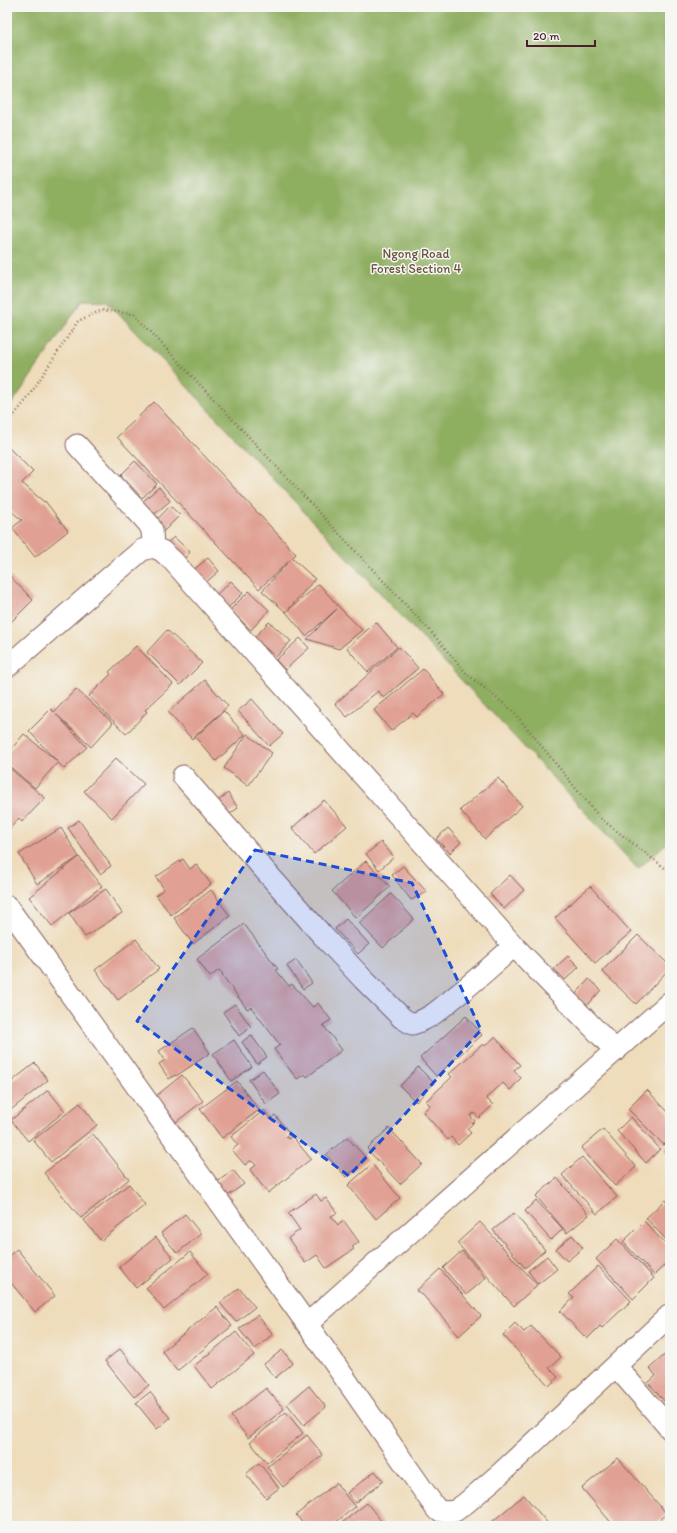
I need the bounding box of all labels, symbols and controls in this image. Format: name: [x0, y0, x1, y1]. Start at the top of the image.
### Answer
scale bar: [527, 22, 595, 48]
text: 20 m: [533, 29, 560, 43]
park label: Ngong Road Forest Section 4: [371, 246, 461, 276]

